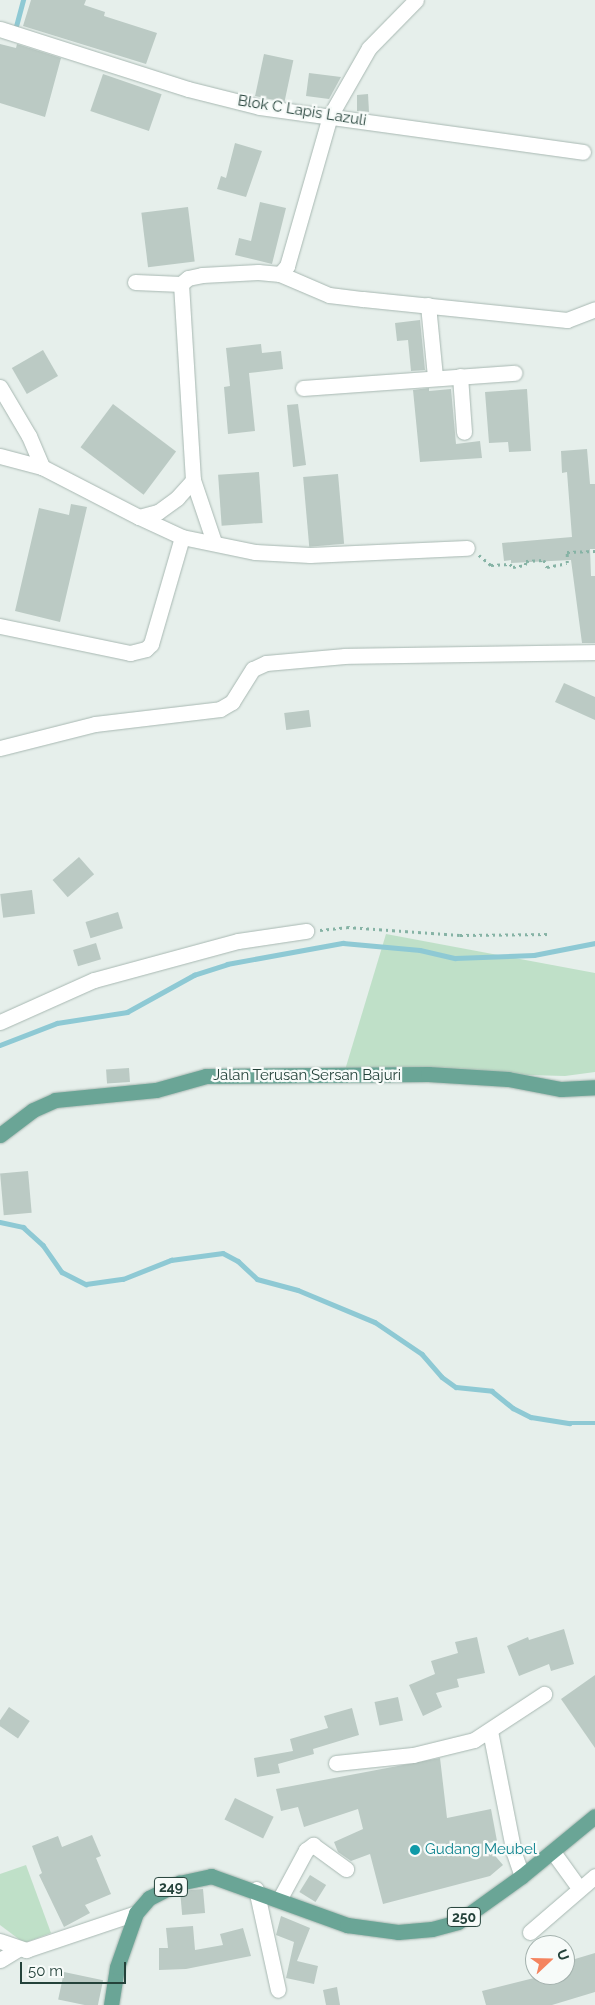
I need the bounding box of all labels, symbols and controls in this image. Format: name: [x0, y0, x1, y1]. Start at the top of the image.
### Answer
street label: Blok C Lapis Lazuli: [236, 92, 368, 130]
street label: Jalan Terusan Sersan Bajuri: [213, 1067, 401, 1085]
place label: Gudang Meubel: [425, 1841, 537, 1859]
marker: Gudang Meubel: [409, 1844, 421, 1856]
road number: 249: [154, 1875, 188, 1898]
road number: 250: [446, 1905, 482, 1928]
north arrow: [525, 1935, 575, 1985]
text: U: [554, 1947, 572, 1963]
scale bar: [22, 1952, 129, 1984]
text: 50 m: [28, 1962, 63, 1980]

